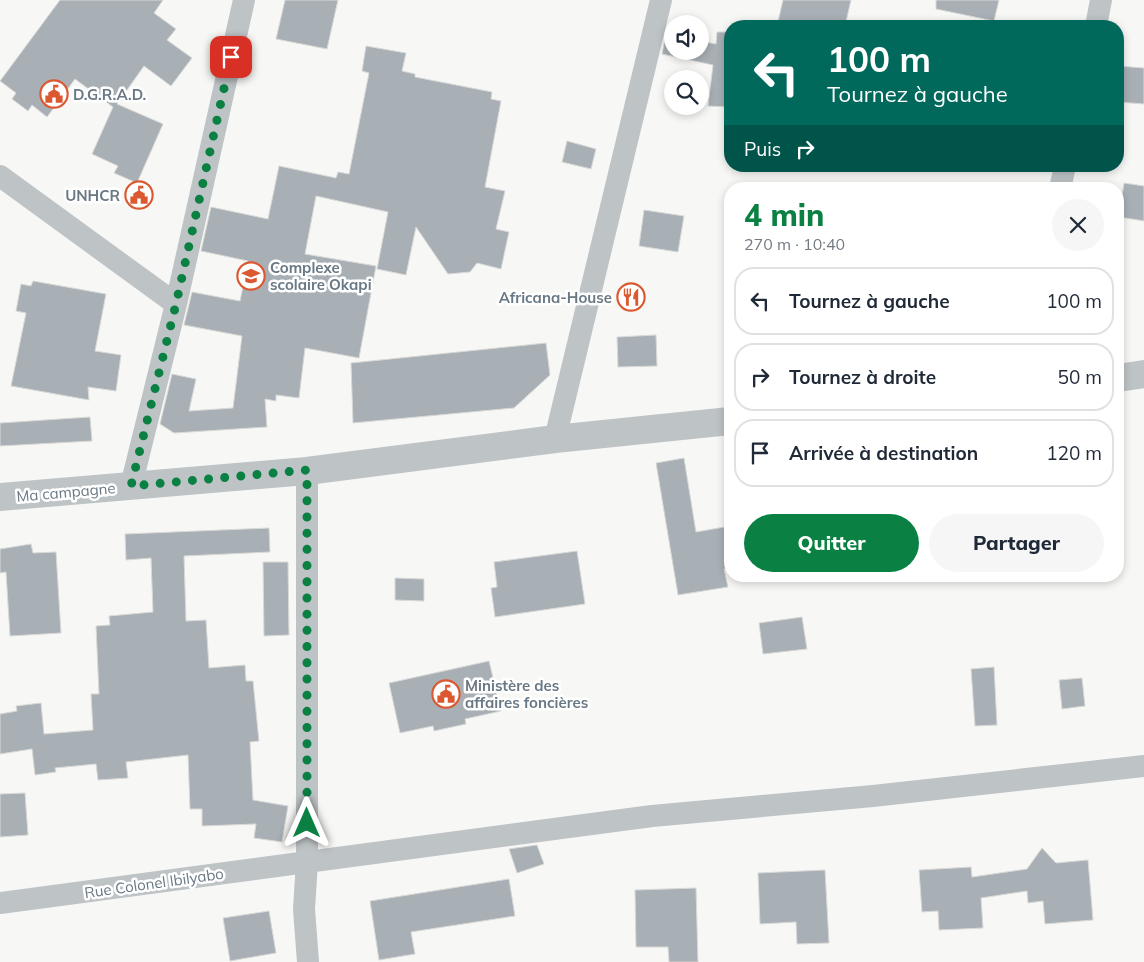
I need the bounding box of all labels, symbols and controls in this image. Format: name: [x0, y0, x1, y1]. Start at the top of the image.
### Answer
map controls: [664, 15, 709, 115]
button: sound: [664, 15, 709, 60]
pin: [210, 36, 252, 78]
text: 100 m: [827, 37, 931, 81]
icon: left: [744, 40, 809, 105]
icon: arrive: [217, 43, 245, 71]
button: search: [664, 70, 709, 115]
public building icon: D.G.R.A.D.: [39, 79, 69, 109]
text: Tournez à gauche: [827, 80, 1008, 108]
place label: D.G.R.A.D.: [73, 85, 146, 104]
icon: right: [791, 135, 819, 163]
text: Puis: [744, 137, 781, 161]
public building icon: UNHCR: [124, 180, 154, 210]
place label: UNHCR: [65, 186, 120, 205]
text: 4 min: [744, 196, 824, 234]
button: close: [1052, 199, 1104, 251]
text: 270 m · 10:40: [744, 234, 845, 254]
place label: Complexe scolaire Okapi: [270, 258, 372, 294]
school or university icon: Complexe scolaire Okapi: [236, 261, 266, 291]
restaurant icon: Africana-House: [616, 282, 646, 312]
icon: left: [746, 287, 774, 315]
place label: Africana-House: [499, 288, 612, 307]
text: Tournez à gauche: [789, 289, 950, 313]
text: 100 m: [1046, 289, 1102, 313]
icon: right: [746, 363, 774, 391]
text: Tournez à droite: [789, 365, 936, 389]
text: 50 m: [1058, 365, 1102, 389]
icon: arrive: [746, 439, 774, 467]
text: Arrivée à destination: [789, 441, 978, 465]
text: 120 m: [1046, 441, 1102, 465]
street label: Ma campagne: [16, 478, 116, 506]
button: Quitter: [744, 514, 919, 572]
button: Partager: [929, 514, 1104, 572]
place label: Ministère des affaires foncières: [465, 676, 588, 712]
public building icon: Ministère des affaires foncières: [431, 679, 461, 709]
position arrow: [280, 796, 332, 848]
street label: Rue Colonel Ibilyabo: [83, 864, 225, 902]

